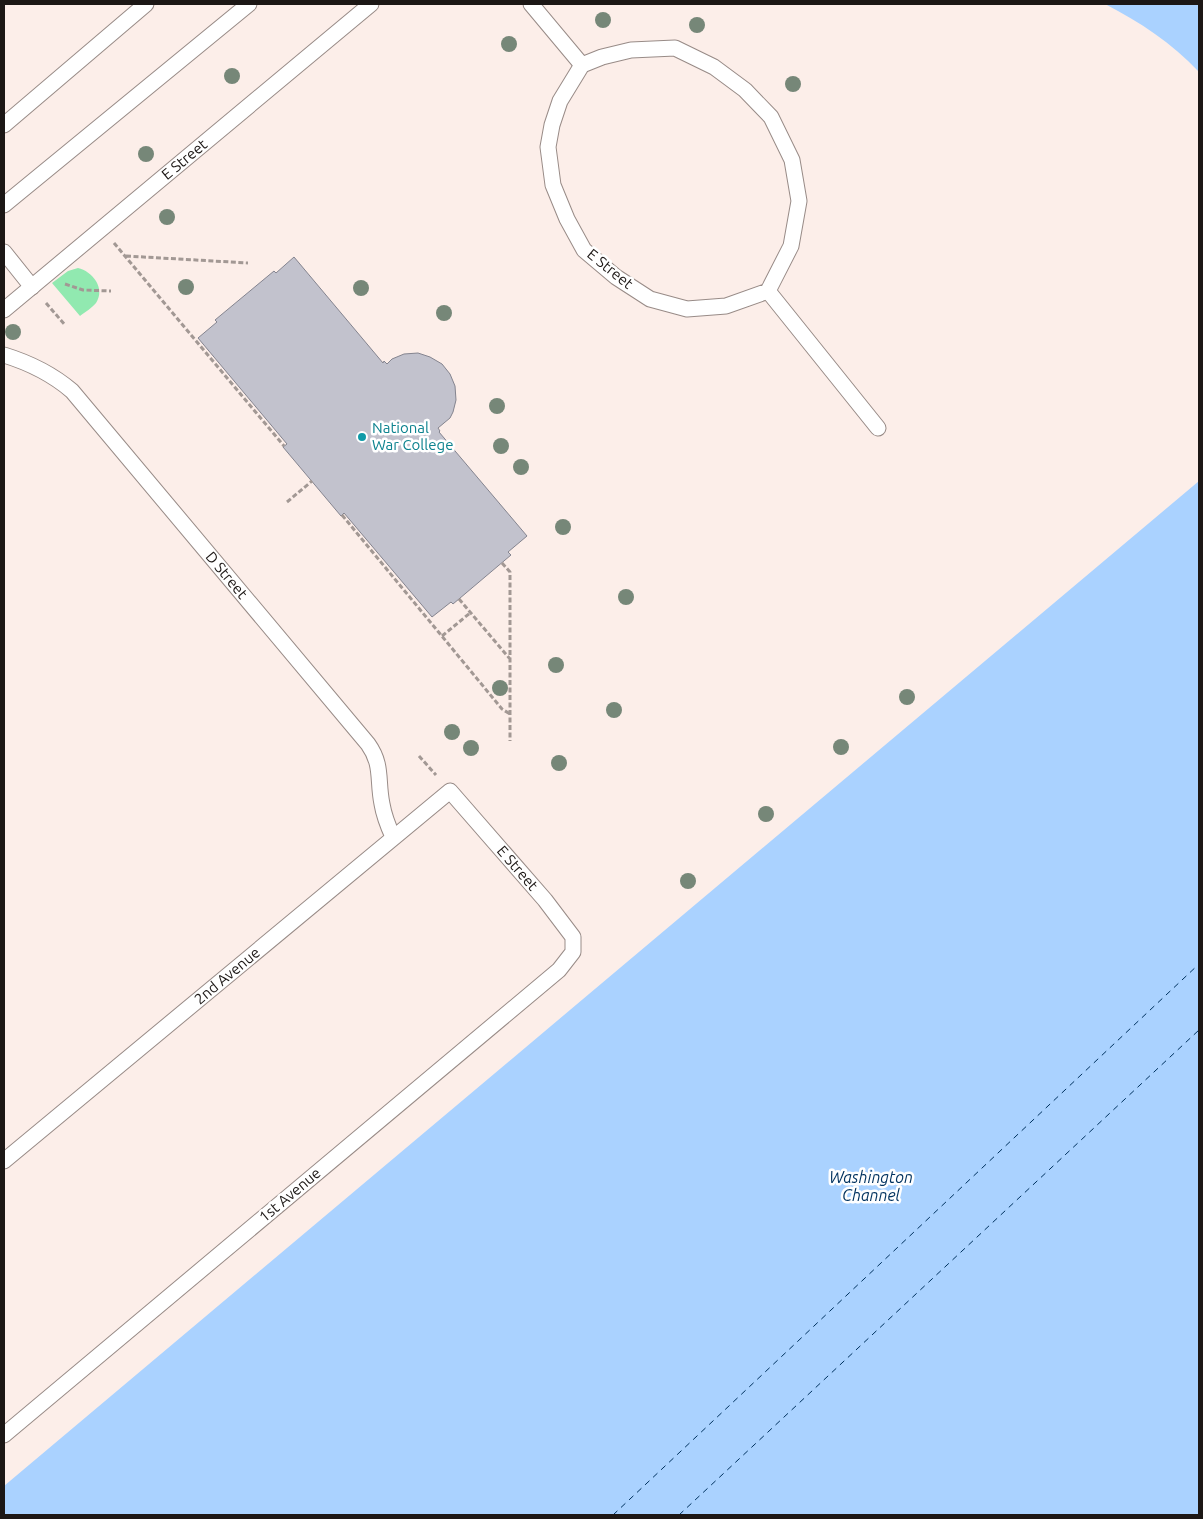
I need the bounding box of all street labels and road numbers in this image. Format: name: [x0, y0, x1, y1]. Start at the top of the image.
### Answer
street label: E Street: [158, 135, 210, 183]
street label: E Street: [584, 245, 637, 292]
street label: D Street: [202, 548, 251, 602]
street label: E Street: [494, 842, 542, 894]
street label: 2nd Avenue: [191, 943, 263, 1007]
street label: 1st Avenue: [256, 1164, 324, 1225]

